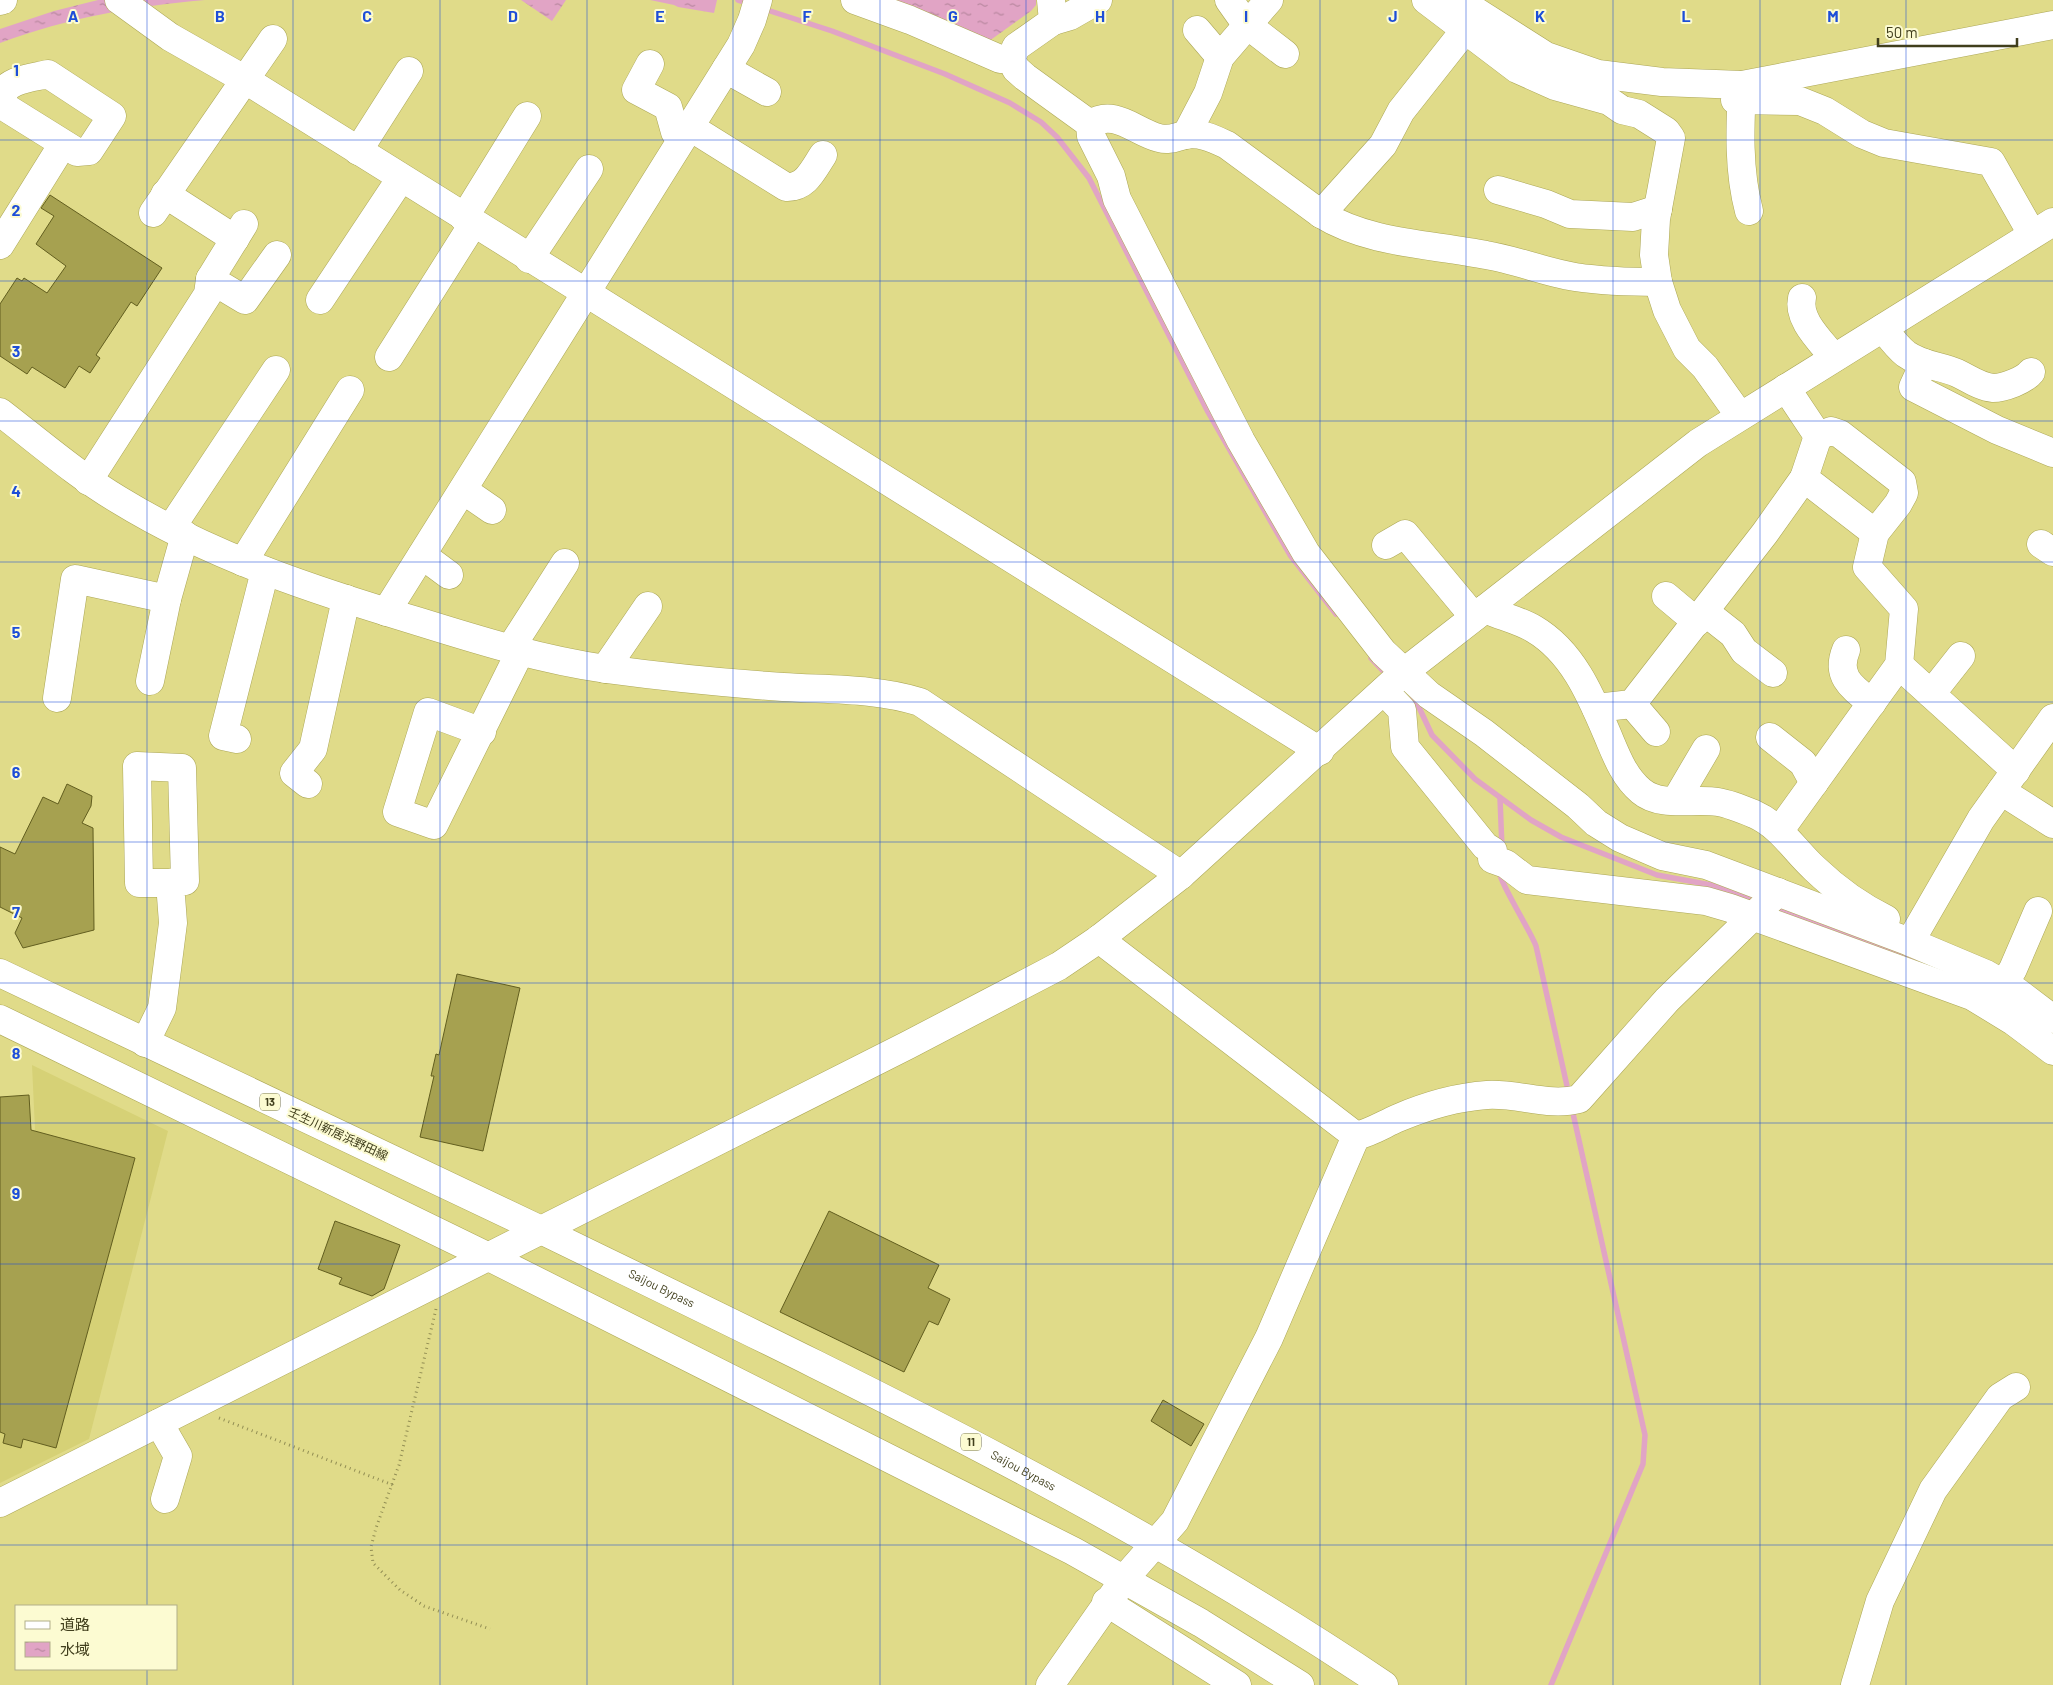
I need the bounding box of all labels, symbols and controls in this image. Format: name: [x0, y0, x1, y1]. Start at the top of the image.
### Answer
text: A: [68, 6, 79, 25]
text: B: [215, 6, 225, 25]
text: C: [362, 6, 372, 25]
text: D: [508, 6, 518, 25]
text: E: [655, 6, 665, 25]
text: F: [803, 6, 812, 25]
text: G: [948, 6, 958, 25]
text: H: [1095, 6, 1105, 25]
text: I: [1244, 6, 1248, 25]
text: J: [1388, 6, 1398, 25]
text: K: [1535, 6, 1545, 25]
text: L: [1681, 6, 1691, 25]
text: M: [1827, 6, 1839, 25]
scale bar: [1878, 15, 2017, 47]
text: 50 m: [1886, 23, 1918, 41]
text: 1: [13, 60, 19, 79]
text: 2: [12, 200, 21, 219]
text: 3: [12, 341, 20, 360]
text: 4: [11, 481, 21, 500]
text: 5: [12, 622, 21, 641]
text: 6: [12, 762, 21, 781]
text: 7: [12, 902, 20, 921]
text: 8: [12, 1043, 21, 1062]
road number: 13: [260, 1094, 280, 1110]
street label: 壬生川新居浜野田線: [287, 1104, 390, 1162]
text: 9: [12, 1183, 20, 1202]
street label: Saijou Bypass: [627, 1266, 697, 1310]
road number: 11: [961, 1434, 981, 1450]
street label: Saijou Bypass: [989, 1447, 1059, 1493]
legend: [15, 1605, 178, 1670]
text: 道路: [60, 1615, 90, 1633]
text: 水域: [60, 1640, 90, 1658]

